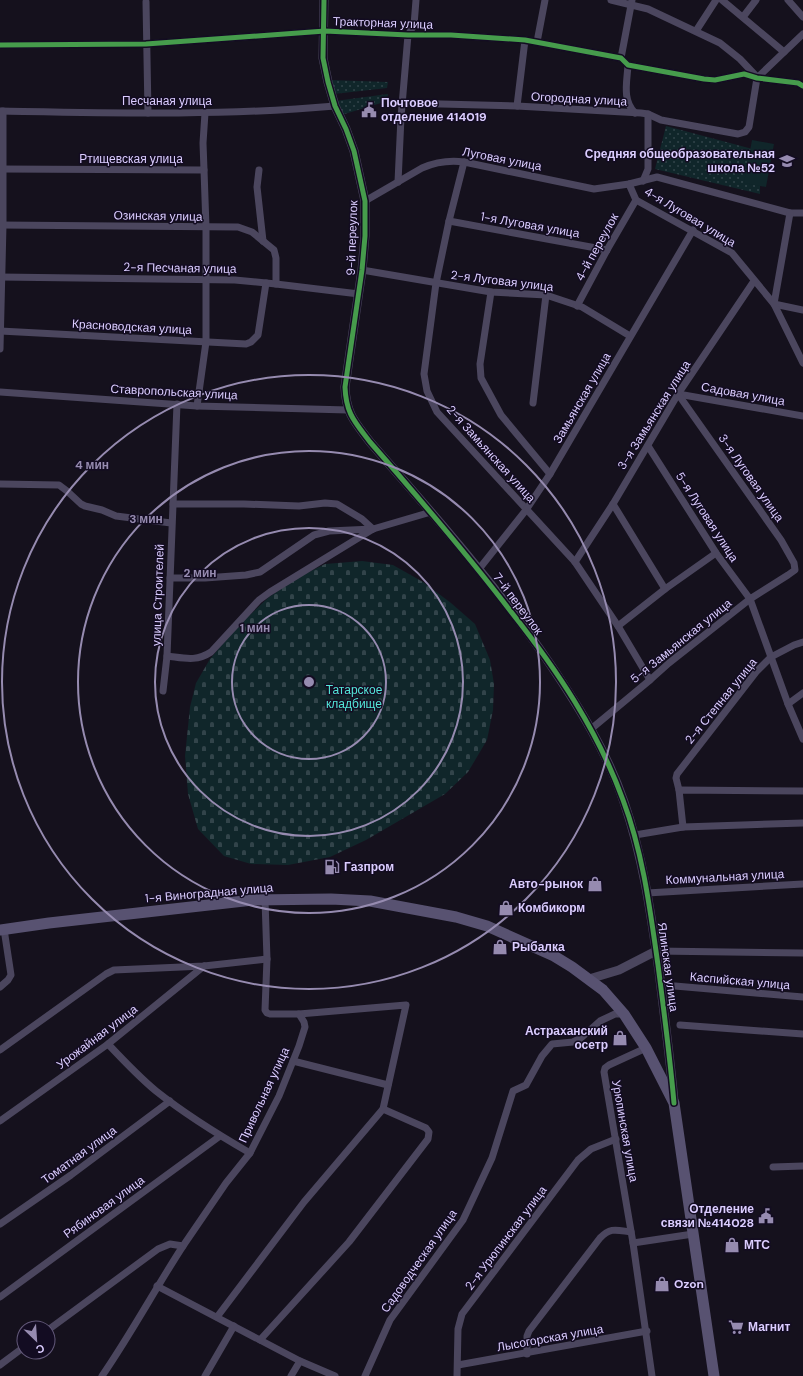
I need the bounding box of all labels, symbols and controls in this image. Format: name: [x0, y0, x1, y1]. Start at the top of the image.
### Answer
street label: Тракторная улица: [333, 13, 434, 33]
street label: Огородная улица: [531, 88, 628, 110]
street label: Песчаная улица: [122, 93, 212, 109]
place label: Почтовое отделение 414019: [381, 95, 487, 125]
public building icon: Почтовое отделение 414019: [360, 101, 378, 119]
street label: Луговая улица: [461, 143, 543, 175]
place label: Средняя общеобразовательная школа №52: [585, 146, 775, 176]
street label: Ртищевская улица: [79, 151, 183, 167]
school or university icon: Средняя общеобразовательная школа №52: [778, 152, 796, 170]
street label: 4-я Луговая улица: [641, 183, 739, 251]
street label: 9-й переулок: [343, 199, 361, 276]
street label: Озинская улица: [113, 207, 203, 225]
street label: 1-я Луговая улица: [479, 208, 581, 242]
street label: 4-й переулок: [572, 210, 623, 284]
street label: 2-я Песчаная улица: [123, 259, 237, 277]
street label: 2-я Луговая улица: [450, 267, 555, 295]
street label: Красноводская улица: [72, 316, 193, 338]
street label: Замьянская улица: [549, 349, 615, 446]
street label: 3-я Замьянская улица: [614, 357, 694, 473]
street label: Садовая улица: [700, 379, 786, 409]
street label: Ставропольская улица: [110, 381, 238, 403]
street label: 2-я Замьянская улица: [443, 402, 539, 506]
street label: 3-я Луговая улица: [715, 431, 787, 525]
text: 4 мин: [75, 457, 109, 473]
street label: 5-я Луговая улица: [672, 469, 742, 565]
text: 3 мин: [129, 511, 163, 527]
street label: улица Строителей: [148, 544, 168, 646]
text: 2 мин: [183, 565, 217, 581]
street label: 7-й переулок: [489, 570, 547, 639]
street label: 5-я Замьянская улица: [627, 595, 735, 687]
text: 1 мин: [240, 620, 270, 636]
street label: 2-я Степная улица: [681, 654, 761, 747]
centre of rings: [302, 675, 316, 689]
park label: Татарское кладбище: [326, 682, 383, 712]
fuel station icon: Газпром: [323, 858, 341, 876]
place label: Газпром: [344, 859, 394, 875]
street label: Коммунальная улица: [665, 866, 785, 888]
shop icon: Авто-рынок: [586, 875, 604, 893]
place label: Авто-рынок: [509, 876, 584, 892]
street label: 1-я Виноградная улица: [144, 879, 274, 907]
shop icon: Комбикорм: [497, 899, 515, 917]
place label: Комбикорм: [518, 900, 585, 916]
street label: Ялинская улица: [654, 921, 682, 1013]
shop icon: Рыбалка: [491, 938, 509, 956]
place label: Рыбалка: [512, 939, 565, 955]
street label: Каспийская улица: [689, 969, 791, 993]
street label: Урожайная улица: [53, 1001, 141, 1073]
place label: Астраханский осетр: [525, 1023, 608, 1053]
shop icon: Астраханский осетр: [611, 1029, 629, 1047]
street label: Привольная улица: [235, 1044, 293, 1145]
street label: Урюпинская улица: [608, 1079, 642, 1184]
street label: Томатная улица: [38, 1122, 120, 1188]
street label: Рябиновая улица: [60, 1172, 148, 1242]
street label: 2-я Урюпинская улица: [462, 1182, 551, 1293]
place label: Отделение связи №414028: [661, 1201, 754, 1231]
street label: Садоводческая улица: [377, 1206, 461, 1316]
public building icon: Отделение связи №414028: [757, 1207, 775, 1225]
shop icon: МТС: [723, 1236, 741, 1254]
place label: МТС: [744, 1237, 770, 1253]
shop icon: Ozon: [653, 1275, 671, 1293]
place label: Ozon: [674, 1276, 704, 1292]
supermarket icon: Магнит: [727, 1318, 745, 1336]
place label: Магнит: [748, 1319, 790, 1335]
north arrow: [16, 1320, 56, 1360]
street label: Лысогорская улица: [496, 1321, 605, 1355]
text: С: [34, 1341, 47, 1357]

